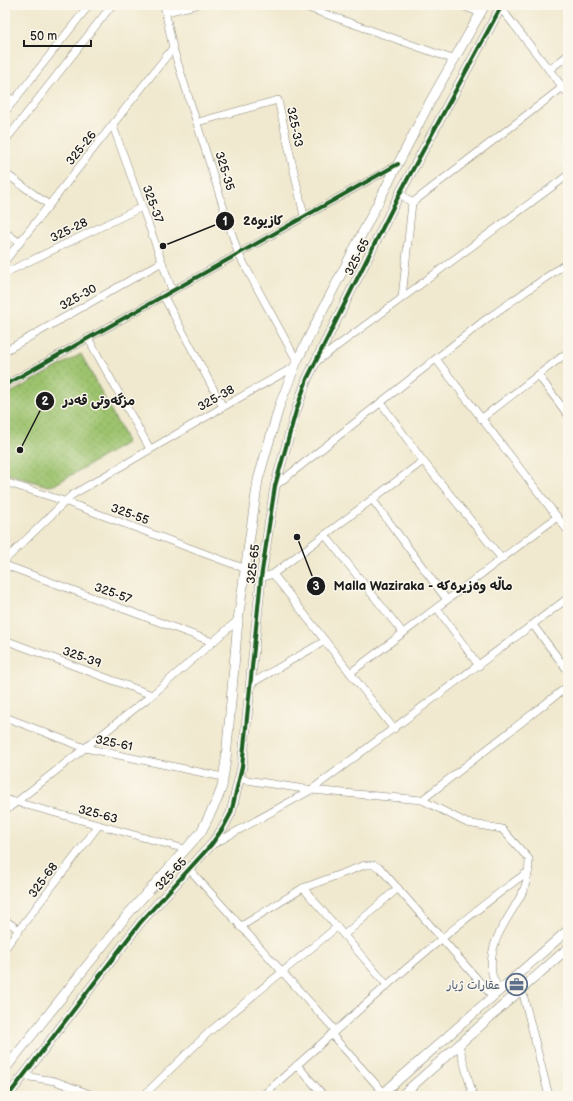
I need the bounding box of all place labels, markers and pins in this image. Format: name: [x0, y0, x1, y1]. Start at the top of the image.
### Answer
callout: كازيوه2: [215, 208, 291, 233]
callout: مزگەوتی قەدر: [35, 388, 143, 413]
callout: Malla Waziraka - ماڵە وەزیرەکە: [306, 573, 521, 598]
office icon: عقارات ژیار: [503, 972, 529, 998]
place label: عقارات ژیار: [446, 978, 500, 993]

